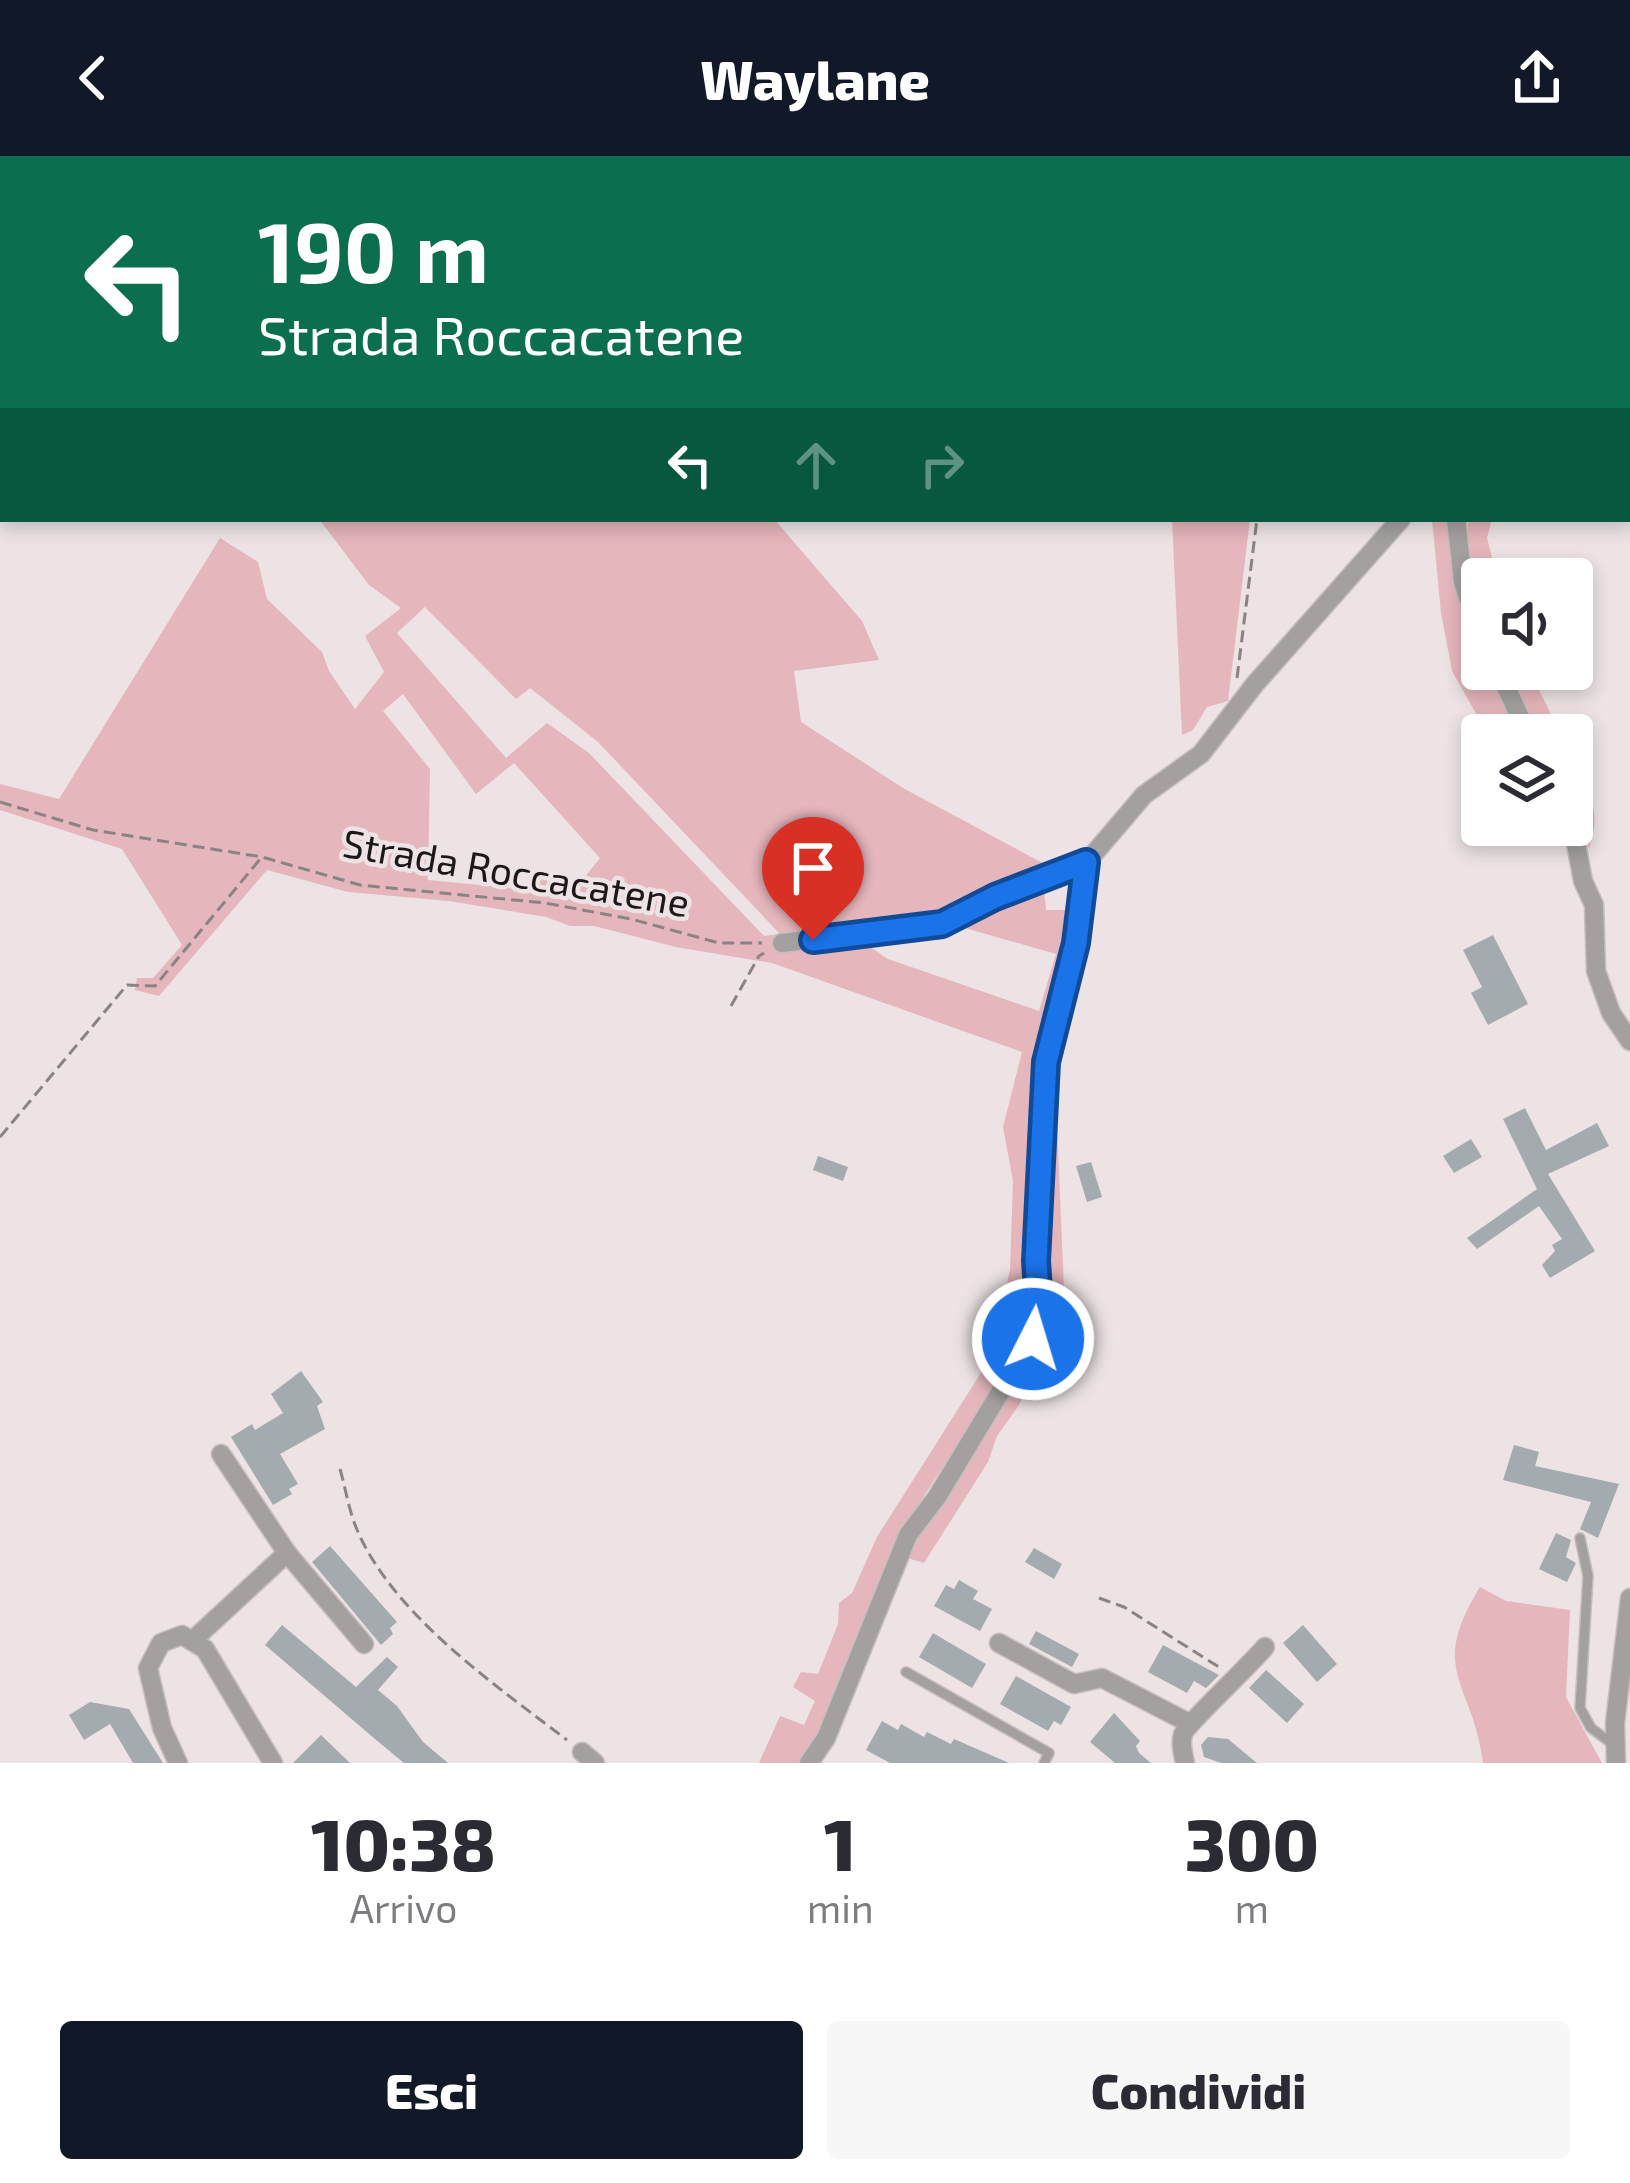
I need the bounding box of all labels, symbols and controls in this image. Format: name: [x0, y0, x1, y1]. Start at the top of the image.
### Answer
icon: back: [60, 45, 126, 111]
icon: share: [1504, 45, 1570, 111]
text: Waylane: [700, 46, 930, 111]
text: 190 m: [258, 199, 489, 300]
icon: left: [60, 204, 216, 360]
text: Strada Roccacatene: [258, 301, 744, 366]
icon: left: [657, 432, 723, 498]
icon: ahead: [783, 432, 849, 498]
icon: right: [909, 432, 975, 498]
map controls: [1461, 558, 1593, 846]
button: sound: [1461, 558, 1593, 690]
button: layers: [1461, 714, 1593, 846]
pin: [762, 817, 864, 940]
street label: Strada Roccacatene: [339, 818, 693, 925]
icon: arrive: [780, 835, 846, 901]
position arrow: [970, 1276, 1096, 1402]
text: 10:38: [311, 1799, 496, 1885]
text: 1: [824, 1799, 857, 1885]
text: 300: [1185, 1799, 1319, 1885]
text: Arrivo: [350, 1884, 457, 1931]
text: min: [807, 1884, 874, 1931]
text: m: [1235, 1884, 1269, 1931]
button: Esci: [60, 2021, 803, 2159]
button: Condividi: [827, 2021, 1570, 2159]

